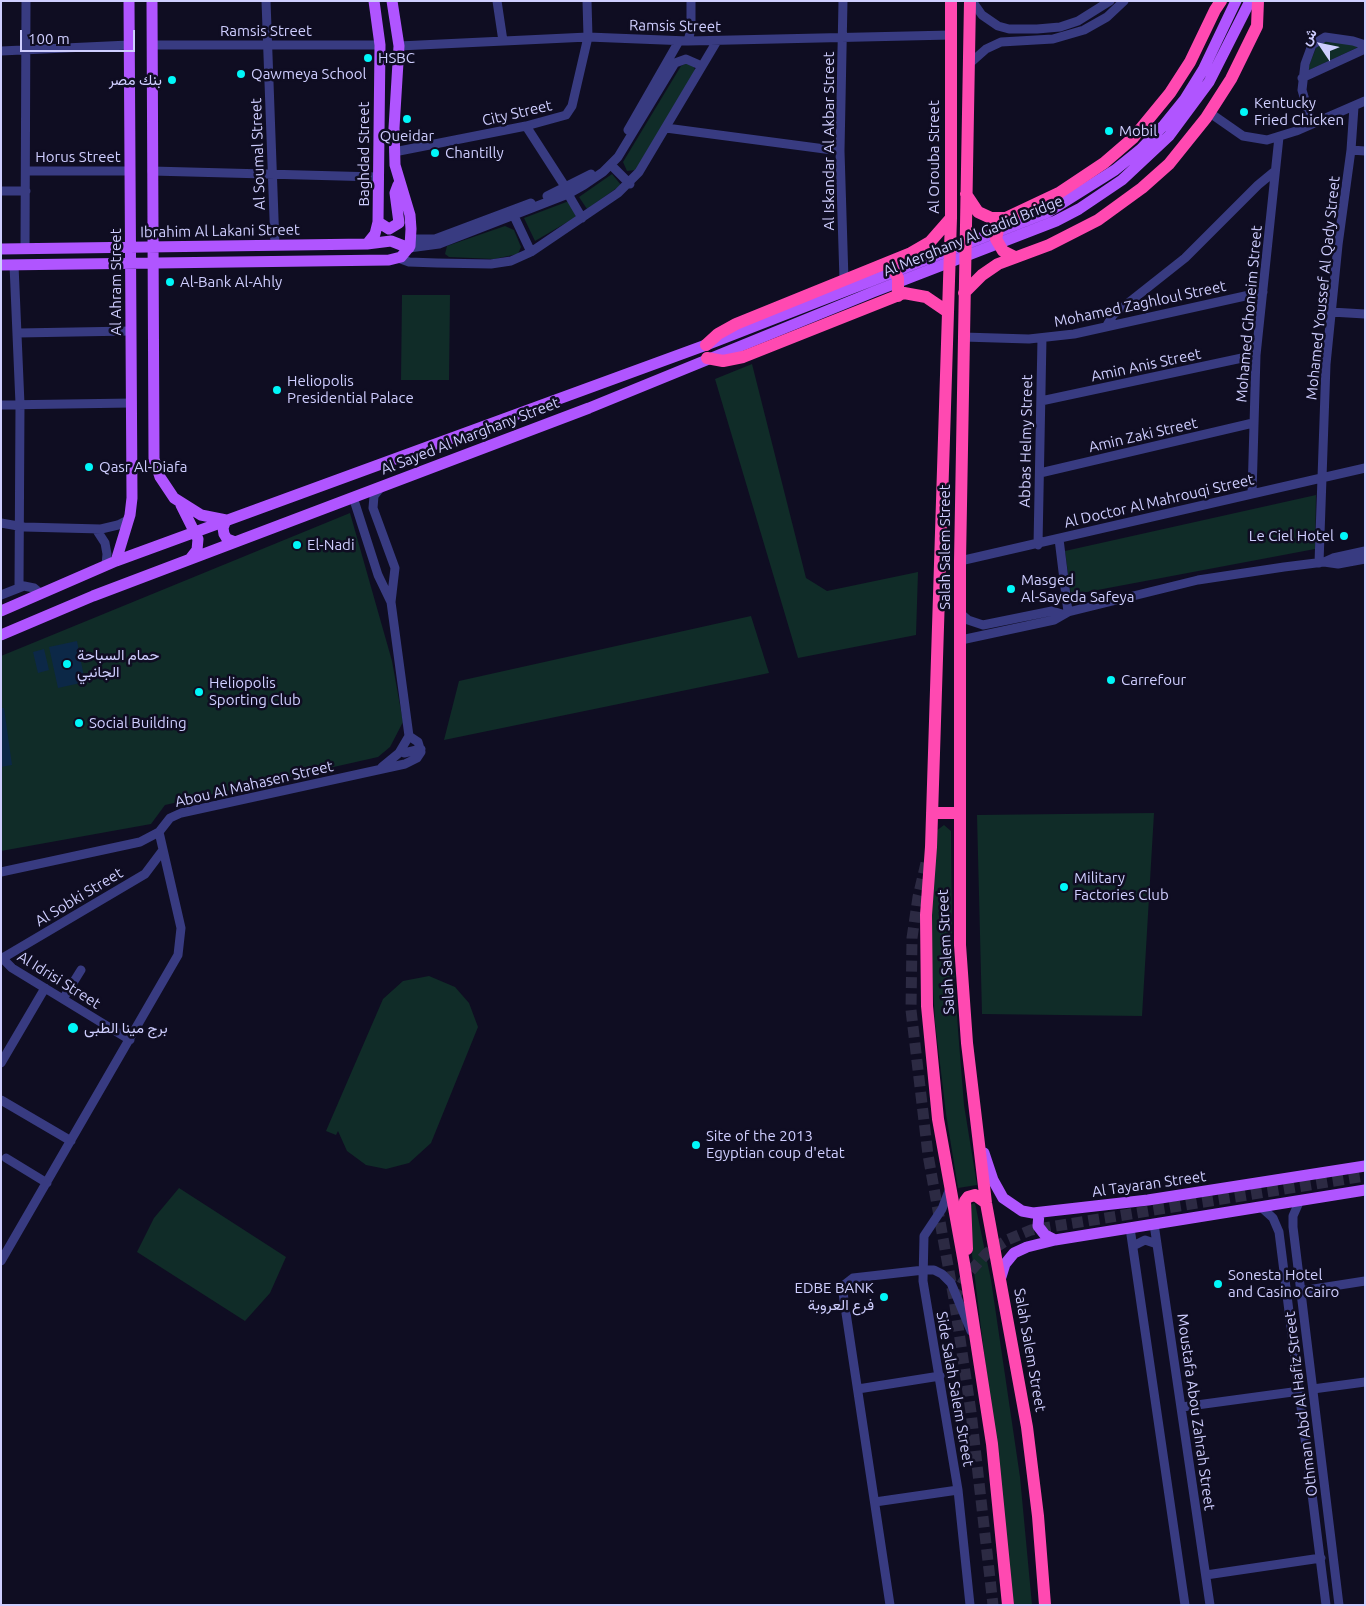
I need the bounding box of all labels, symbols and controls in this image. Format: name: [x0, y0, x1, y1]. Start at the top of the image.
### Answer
street label: Ramsis Street: [629, 16, 721, 36]
scale bar: [22, 20, 138, 52]
north arrow: [1296, 20, 1346, 70]
street label: Ramsis Street: [220, 22, 312, 40]
text: ش: [1297, 25, 1320, 48]
text: 100 m: [28, 30, 70, 47]
place label: HSBC: [378, 49, 415, 67]
marker: HSBC: [362, 52, 374, 64]
street label: Al Iskandar Al Akbar Street: [820, 52, 838, 230]
place label: Qawmeya School: [251, 65, 366, 83]
marker: Qawmeya School: [235, 68, 247, 80]
place label: بنك مصر: [109, 71, 162, 89]
marker: بنك مصر: [166, 74, 178, 86]
place label: Kentucky Fried Chicken: [1254, 94, 1344, 129]
street label: City Street: [480, 96, 554, 130]
street label: Al Soumal Street: [247, 98, 269, 210]
street label: Al Orouba Street: [925, 100, 943, 214]
street label: Baghdad Street: [355, 102, 373, 206]
marker: Kentucky Fried Chicken: [1238, 106, 1250, 118]
marker: Queidar: [401, 113, 413, 125]
place label: Mobil: [1119, 122, 1157, 140]
marker: Mobil: [1103, 125, 1115, 137]
place label: Queidar: [380, 127, 434, 145]
place label: Chantilly: [445, 144, 504, 162]
marker: Chantilly: [429, 147, 441, 159]
street label: Horus Street: [35, 148, 121, 166]
street label: Mohamed Youssef Al Qady Street: [1302, 175, 1344, 401]
street label: Al Merghany Al Gadid Bridge: [881, 192, 1065, 280]
street label: Ibrahim Al Lakani Street: [140, 221, 300, 241]
street label: Mohamed Ghoneim Street: [1232, 225, 1266, 403]
street label: Al Ahram Street: [107, 228, 125, 336]
place label: Al-Bank Al-Ahly: [180, 273, 282, 291]
marker: Al-Bank Al-Ahly: [164, 276, 176, 288]
street label: Mohamed Zaghloul Street: [1052, 277, 1228, 331]
street label: Amin Anis Street: [1089, 345, 1203, 385]
place label: Heliopolis Presidential Palace: [287, 372, 414, 407]
street label: Abbas Helmy Street: [1016, 374, 1036, 508]
marker: Heliopolis Presidential Palace: [271, 384, 283, 396]
street label: Al Sayed Al Marghany Street: [378, 394, 562, 478]
street label: Amin Zaki Street: [1087, 414, 1199, 456]
place label: Qasr Al-Diafa: [99, 458, 187, 476]
marker: Qasr Al-Diafa: [83, 461, 95, 473]
street label: Al Doctor Al Mahrouqi Street: [1062, 470, 1256, 532]
street label: Salah Salem Street: [936, 484, 954, 610]
place label: Le Ciel Hotel: [1249, 527, 1334, 545]
marker: Le Ciel Hotel: [1338, 530, 1350, 542]
place label: El-Nadi: [307, 536, 355, 554]
marker: El-Nadi: [291, 539, 303, 551]
place label: Masged Al-Sayeda Safeya: [1021, 571, 1134, 606]
marker: Masged Al-Sayeda Safeya: [1005, 583, 1017, 595]
place label: حمام السباحة الجانبي: [77, 646, 159, 681]
marker: حمام السباحة الجانبي: [61, 658, 73, 670]
place label: Carrefour: [1121, 671, 1186, 689]
place label: Heliopolis Sporting Club: [209, 674, 301, 709]
marker: Carrefour: [1105, 674, 1117, 686]
marker: Heliopolis Sporting Club: [193, 686, 205, 698]
place label: Social Building: [89, 714, 187, 732]
marker: Social Building: [73, 717, 85, 729]
street label: Abou Al Mahasen Street: [173, 757, 335, 811]
street label: Al Sobki Street: [32, 864, 126, 930]
place label: Military Factories Club: [1074, 869, 1169, 904]
marker: Military Factories Club: [1058, 881, 1070, 893]
street label: Salah Salem Street: [934, 889, 958, 1015]
street label: Al Idrisi Street: [14, 947, 104, 1013]
place label: برج مينا الطبى: [84, 1019, 168, 1037]
marker: برج مينا الطبى: [66, 1021, 80, 1035]
place label: Site of the 2013 Egyptian coup d'etat: [706, 1127, 845, 1162]
marker: Site of the 2013 Egyptian coup d'etat: [690, 1139, 702, 1151]
street label: Al Tayaran Street: [1091, 1167, 1207, 1201]
place label: Sonesta Hotel and Casino Cairo: [1228, 1266, 1339, 1301]
marker: Sonesta Hotel and Casino Cairo: [1212, 1278, 1224, 1290]
place label: EDBE BANK فرع العروبة: [795, 1279, 874, 1314]
street label: Salah Salem Street: [1010, 1287, 1050, 1413]
marker: EDBE BANK فرع العروبة: [878, 1291, 890, 1303]
street label: Side Salah Salem Street: [932, 1310, 978, 1468]
street label: Othman Abd Al Hafiz Street: [1281, 1310, 1321, 1498]
street label: Moustafa Abou Zahrah Street: [1173, 1312, 1219, 1512]

